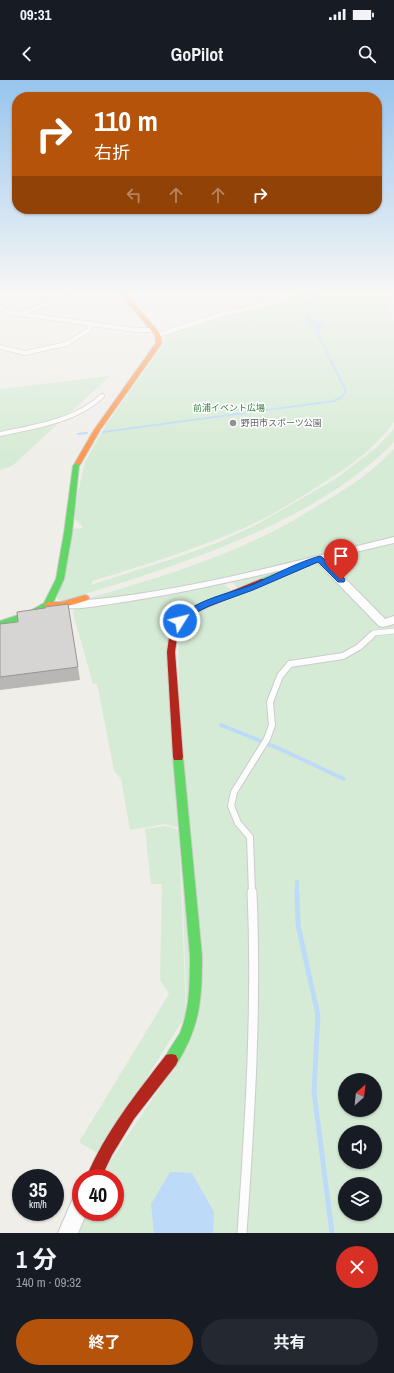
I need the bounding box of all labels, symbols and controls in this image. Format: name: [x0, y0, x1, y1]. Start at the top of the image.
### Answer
text: 09:31: [20, 4, 51, 25]
text: GoPilot: [171, 42, 223, 67]
icon: back: [16, 43, 38, 65]
icon: search: [356, 43, 378, 65]
text: 110 m: [94, 102, 158, 140]
icon: right: [28, 108, 80, 160]
text: 右折: [94, 140, 130, 165]
icon: left: [123, 184, 145, 206]
icon: ahead: [165, 184, 187, 206]
icon: ahead: [207, 184, 229, 206]
icon: right: [249, 184, 271, 206]
park label: 前浦イベント広場: [193, 402, 265, 414]
place label: 野田市スポーツ公園: [241, 417, 322, 429]
marker: 野田市スポーツ公園: [228, 418, 238, 428]
pin: [324, 539, 358, 580]
icon: arrive: [330, 545, 352, 567]
position arrow: [159, 600, 201, 642]
north arrow: [338, 1073, 382, 1117]
map controls: [338, 1073, 382, 1221]
button: sound: [338, 1125, 382, 1169]
speed limit sign: 40: [72, 1169, 124, 1221]
text: 35: [29, 1176, 47, 1203]
button: layers: [338, 1177, 382, 1221]
text: km/h: [29, 1198, 47, 1211]
text: 1 分: [16, 1243, 56, 1275]
button: close: [336, 1246, 378, 1288]
text: 140 m · 09:32: [16, 1274, 81, 1291]
button: 終了: [16, 1319, 193, 1365]
button: 共有: [201, 1319, 378, 1365]

